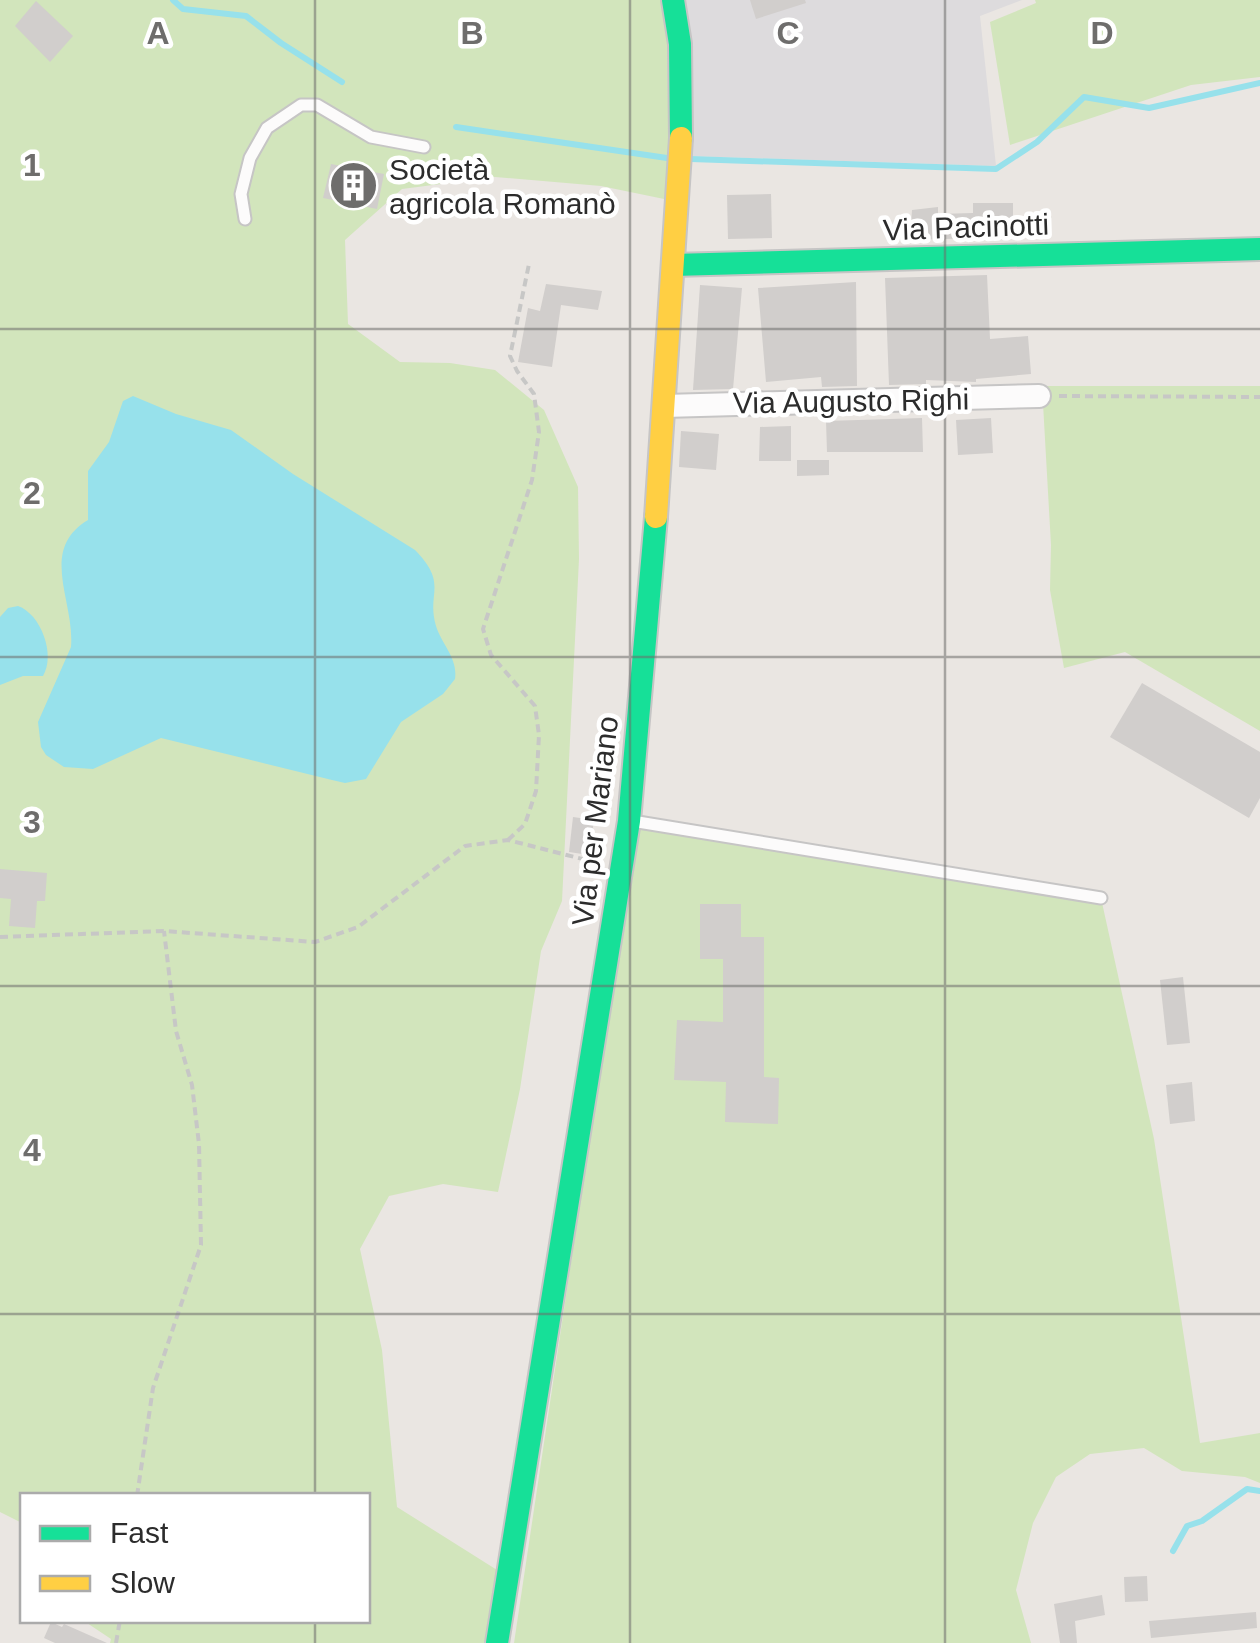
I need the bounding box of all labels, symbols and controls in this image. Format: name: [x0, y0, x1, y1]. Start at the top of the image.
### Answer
text: A: [146, 15, 170, 51]
text: B: [460, 15, 484, 51]
text: C: [776, 15, 800, 51]
text: D: [1090, 15, 1114, 51]
text: 1: [23, 147, 41, 183]
place label: Società agricola Romanò: [389, 153, 616, 220]
building icon: Società agricola Romanò: [328, 160, 380, 212]
street label: Via Pacinotti: [882, 208, 1050, 246]
street label: Via Augusto Righi: [733, 382, 969, 420]
text: 2: [23, 475, 41, 511]
street label: Via per Mariano: [566, 714, 624, 928]
text: 3: [23, 804, 41, 840]
text: 4: [23, 1132, 41, 1168]
legend: [20, 1493, 370, 1623]
text: Fast: [110, 1516, 169, 1549]
text: Slow: [110, 1566, 175, 1599]

